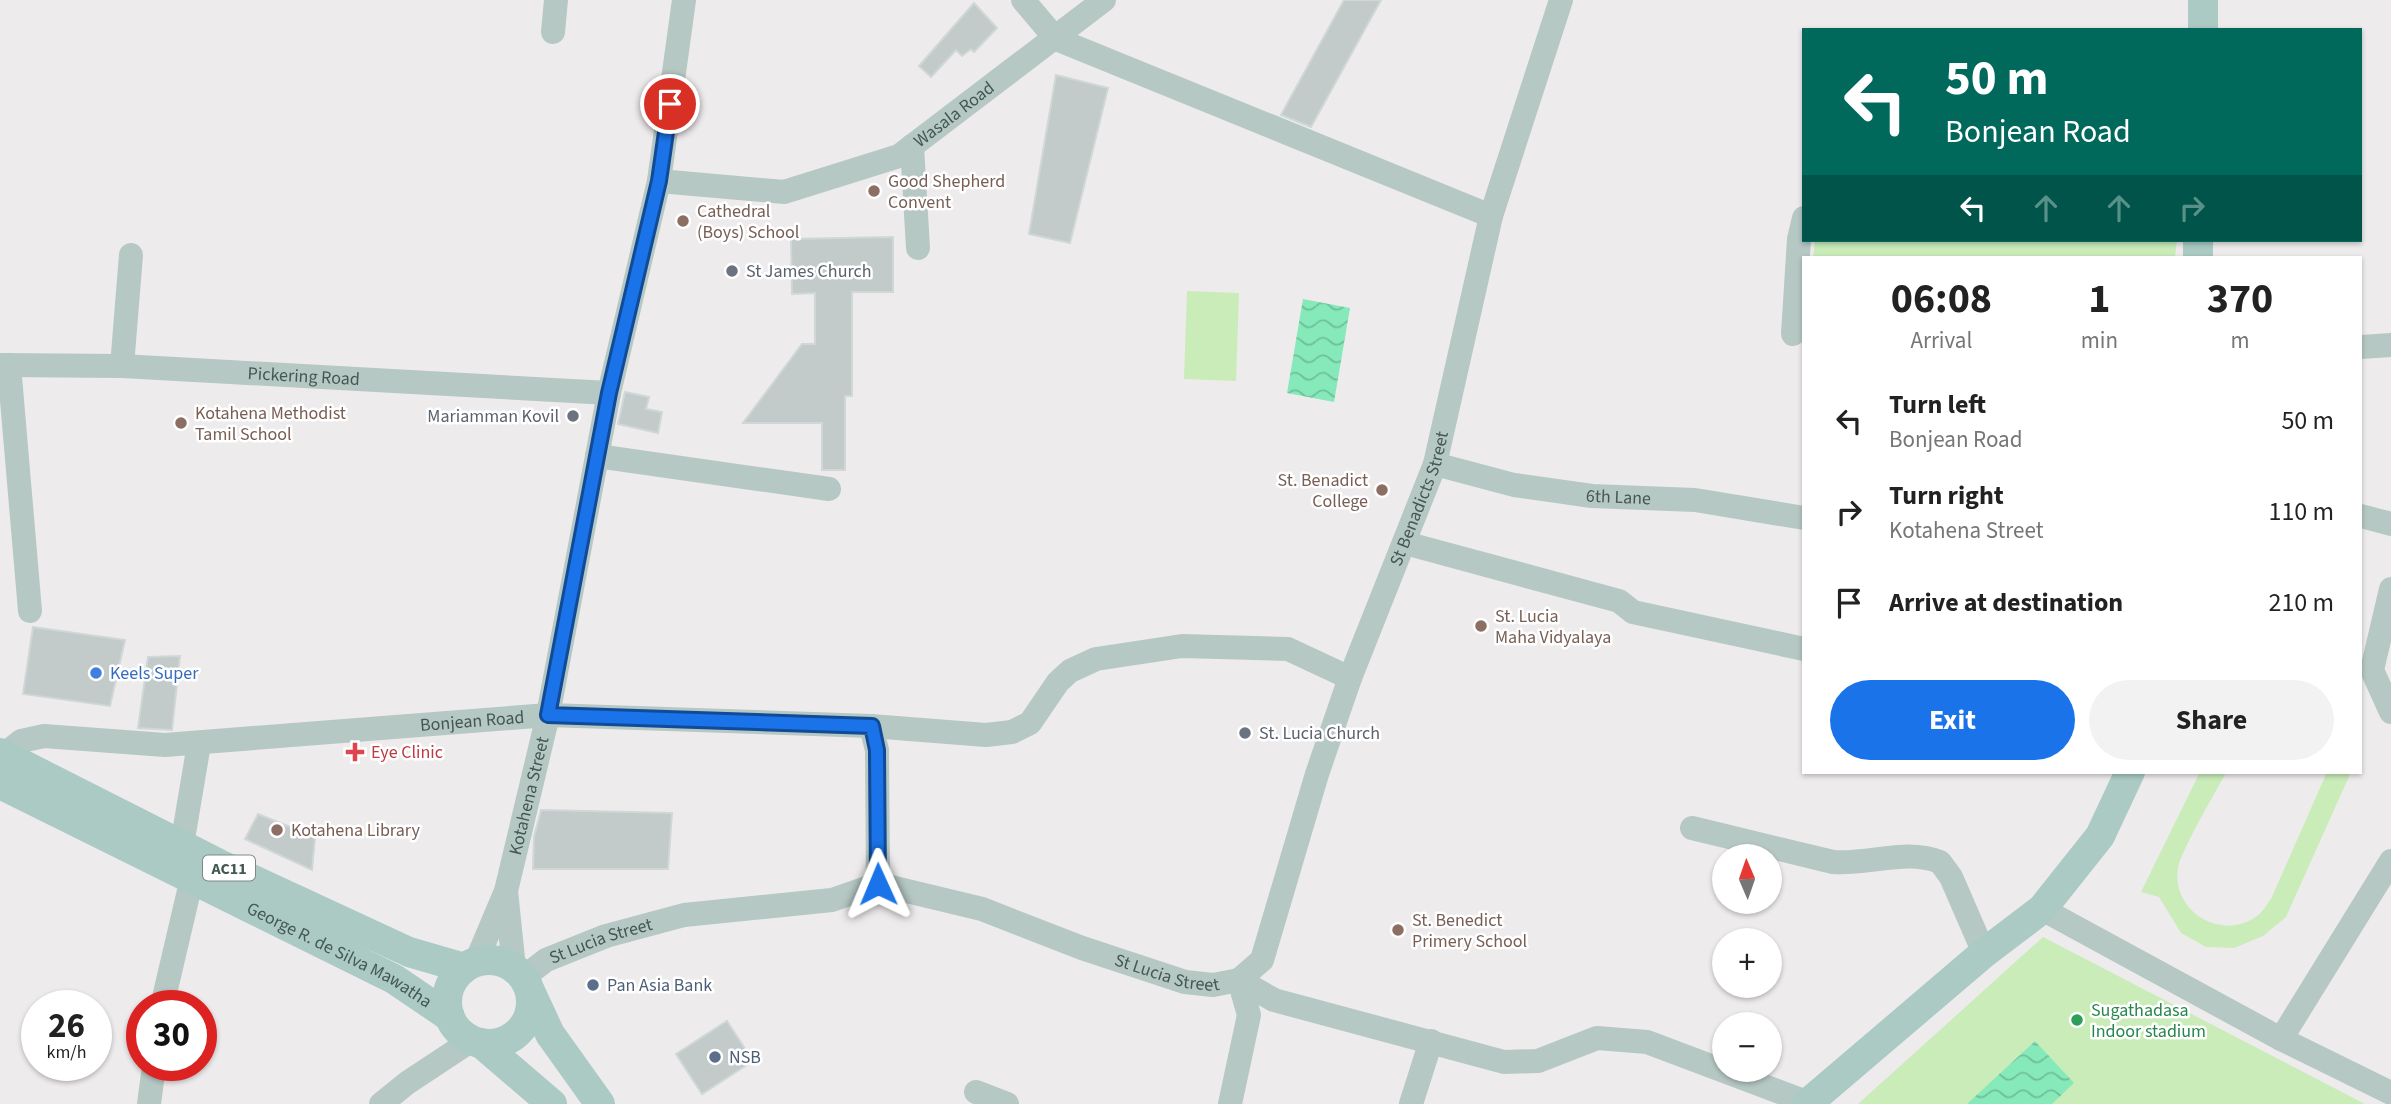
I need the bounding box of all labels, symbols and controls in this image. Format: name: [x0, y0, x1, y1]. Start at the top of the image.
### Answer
text: 50 m: [1945, 44, 2049, 114]
icon: left: [1830, 56, 1921, 147]
pin: [640, 74, 700, 134]
street label: Wasala Road: [909, 76, 1000, 153]
icon: arrive: [651, 85, 689, 123]
text: Bonjean Road: [1945, 109, 2131, 155]
place label: Good Shepherd Convent: [888, 169, 1005, 215]
marker: Good Shepherd Convent: [866, 183, 882, 199]
icon: left: [1954, 189, 1992, 227]
icon: ahead: [2027, 189, 2065, 227]
icon: ahead: [2100, 189, 2138, 227]
icon: right: [2173, 189, 2211, 227]
place label: Cathedral (Boys) School: [697, 199, 799, 245]
marker: Cathedral (Boys) School: [675, 213, 691, 229]
place label: St James Church: [746, 259, 871, 284]
marker: St James Church: [724, 263, 740, 279]
text: 06:08: [1891, 269, 1992, 329]
text: 1: [2088, 269, 2110, 329]
text: 370: [2207, 269, 2273, 329]
text: Arrival: [1910, 324, 1972, 357]
text: min: [2081, 324, 2118, 357]
text: m: [2230, 324, 2250, 357]
street label: Pickering Road: [247, 361, 360, 392]
text: Turn left: [1889, 386, 1986, 423]
place label: Kotahena Methodist Tamil School: [195, 401, 346, 447]
icon: left: [1830, 402, 1868, 440]
text: 50 m: [2281, 402, 2334, 439]
place label: Mariamman Kovil: [427, 404, 559, 429]
marker: Mariamman Kovil: [565, 408, 581, 424]
marker: Kotahena Methodist Tamil School: [173, 415, 189, 431]
text: Bonjean Road: [1889, 423, 2022, 456]
street label: St Benadicts Street: [1384, 429, 1455, 570]
place label: St. Benadict College: [1278, 468, 1368, 514]
text: Turn right: [1889, 477, 2004, 514]
marker: St. Benadict College: [1374, 482, 1390, 498]
street label: 6th Lane: [1584, 483, 1652, 511]
icon: right: [1830, 493, 1868, 531]
text: 110 m: [2268, 493, 2334, 530]
text: Kotahena Street: [1889, 514, 2043, 547]
icon: arrive: [1830, 584, 1868, 622]
text: Arrive at destination: [1889, 584, 2123, 621]
text: 210 m: [2268, 584, 2334, 621]
place label: St. Lucia Maha Vidyalaya: [1495, 604, 1611, 650]
marker: St. Lucia Maha Vidyalaya: [1473, 618, 1489, 634]
place label: Keels Super: [110, 661, 199, 686]
marker: Keels Super: [88, 665, 104, 681]
button: Exit: [1830, 680, 2075, 760]
button: Share: [2089, 680, 2334, 760]
street label: Bonjean Road: [419, 705, 525, 738]
place label: St. Lucia Church: [1259, 721, 1380, 746]
marker: St. Lucia Church: [1237, 725, 1253, 741]
street label: Kotahena Street: [503, 734, 555, 858]
place label: Eye Clinic: [371, 740, 443, 765]
marker: Eye Clinic: [345, 742, 365, 762]
place label: Kotahena Library: [291, 818, 420, 843]
marker: Kotahena Library: [269, 822, 285, 838]
north arrow: [1712, 844, 1782, 914]
map controls: [1712, 844, 1782, 1082]
position arrow: [841, 847, 915, 921]
road number: AC11: [203, 856, 255, 880]
street label: George R. de Silva Mawatha: [242, 896, 437, 1014]
place label: St. Benedict Primery School: [1412, 908, 1527, 954]
street label: St Lucia Street: [546, 912, 655, 970]
marker: St. Benedict Primery School: [1390, 922, 1406, 938]
button: +: [1712, 928, 1782, 998]
street label: St Lucia Street: [1111, 948, 1222, 998]
place label: Pan Asia Bank: [607, 973, 712, 998]
marker: Pan Asia Bank: [585, 977, 601, 993]
speed limit sign: 30: [126, 990, 217, 1081]
place label: Sugathadasa Indoor stadium: [2091, 998, 2206, 1044]
text: 26: [48, 1001, 85, 1051]
button: −: [1712, 1012, 1782, 1082]
marker: Sugathadasa Indoor stadium: [2069, 1012, 2085, 1028]
text: km/h: [47, 1040, 86, 1065]
place label: NSB: [729, 1045, 761, 1070]
marker: NSB: [707, 1049, 723, 1065]

